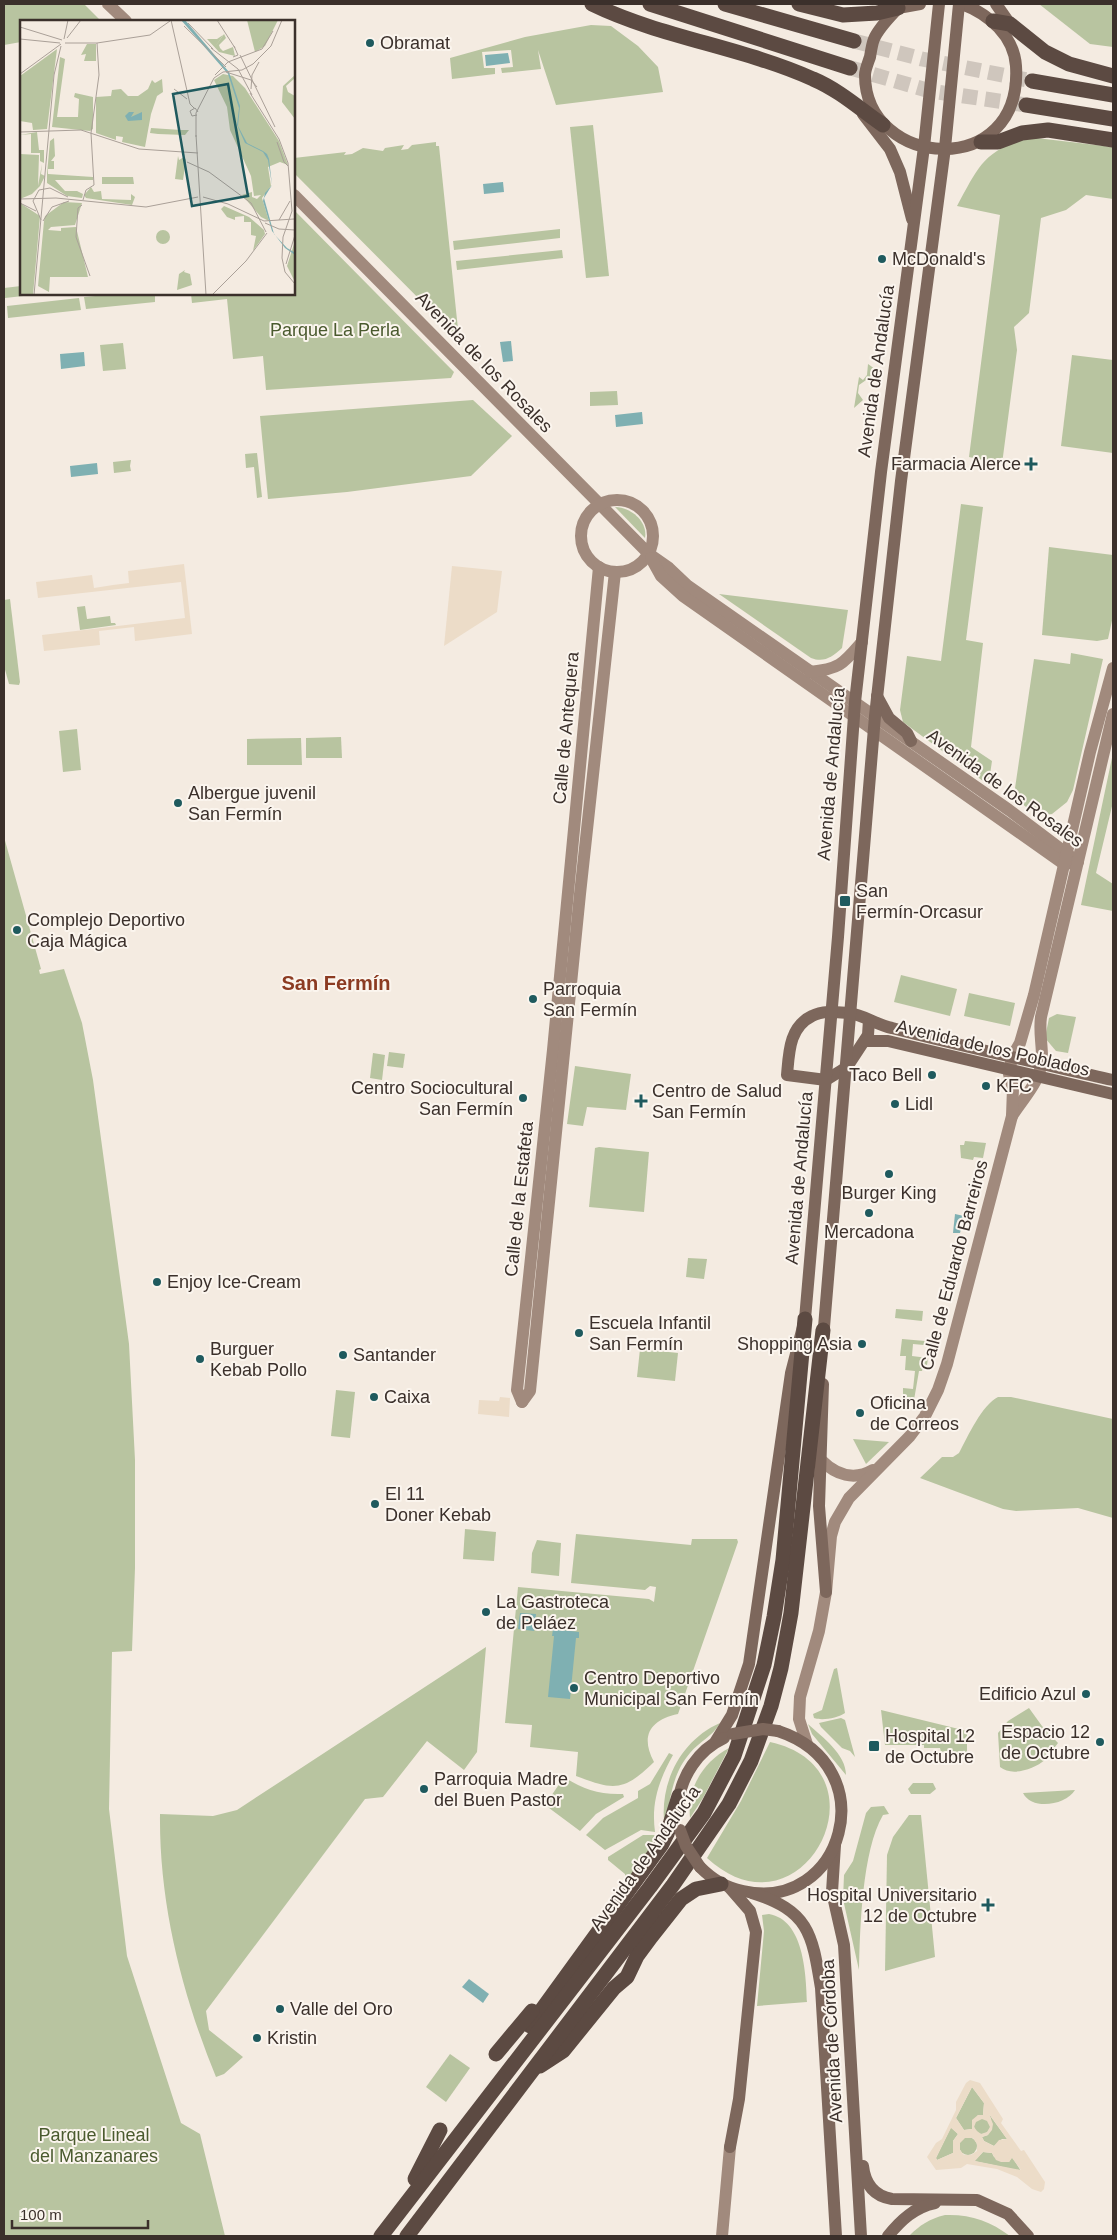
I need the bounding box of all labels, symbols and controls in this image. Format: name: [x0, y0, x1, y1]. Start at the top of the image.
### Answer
inset map: [20, 20, 295, 295]
place label: Obramat: [380, 33, 450, 53]
marker: Obramat: [364, 37, 376, 49]
place label: McDonald's: [892, 249, 985, 269]
marker: McDonald's: [876, 253, 888, 265]
street label: Avenida de Andalucía: [854, 283, 898, 458]
street label: Avenida de los Rosales: [412, 288, 556, 436]
park label: Parque La Perla: [270, 320, 401, 340]
place label: Farmacia Alerce: [891, 454, 1021, 474]
marker: Farmacia Alerce: [1025, 458, 1037, 470]
street label: Calle de Antequera: [549, 650, 583, 805]
street label: Avenida de Andalucía: [813, 686, 849, 861]
street label: Avenida de los Rosales: [923, 725, 1087, 851]
place label: Albergue juvenil San Fermín: [188, 783, 316, 824]
marker: Albergue juvenil San Fermín: [172, 797, 184, 809]
place label: San Fermín-Orcasur: [856, 881, 983, 922]
marker: San Fermín-Orcasur: [838, 894, 852, 908]
place label: Complejo Deportivo Caja Mágica: [27, 910, 185, 951]
marker: Complejo Deportivo Caja Mágica: [11, 924, 23, 936]
district label: San Fermín: [282, 972, 390, 994]
place label: Parroquia San Fermín: [543, 979, 637, 1020]
marker: Parroquia San Fermín: [527, 993, 539, 1005]
street label: Avenida de los Poblados: [894, 1016, 1092, 1080]
place label: Taco Bell: [849, 1065, 922, 1085]
marker: Taco Bell: [926, 1069, 938, 1081]
place label: KFC: [996, 1076, 1032, 1096]
place label: Centro Sociocultural San Fermín: [351, 1078, 513, 1119]
marker: KFC: [980, 1080, 992, 1092]
place label: Centro de Salud San Fermín: [652, 1081, 782, 1122]
street label: Avenida de Andalucía: [781, 1090, 817, 1265]
marker: Centro Sociocultural San Fermín: [517, 1092, 529, 1104]
marker: Centro de Salud San Fermín: [634, 1094, 648, 1108]
place label: Lidl: [905, 1094, 933, 1114]
marker: Lidl: [889, 1098, 901, 1110]
street label: Calle de la Estafeta: [501, 1119, 537, 1278]
street label: Calle de Eduardo Barreiros: [916, 1158, 992, 1372]
marker: Burger King: [883, 1168, 895, 1180]
place label: Burger King: [841, 1183, 937, 1203]
marker: Mercadona: [863, 1207, 875, 1219]
place label: Mercadona: [824, 1222, 915, 1242]
place label: Enjoy Ice-Cream: [167, 1272, 301, 1292]
marker: Enjoy Ice-Cream: [151, 1276, 163, 1288]
place label: Escuela Infantil San Fermín: [589, 1313, 711, 1354]
marker: Escuela Infantil San Fermín: [573, 1327, 585, 1339]
place label: Shopping Asia: [737, 1334, 853, 1354]
marker: Shopping Asia: [856, 1338, 868, 1350]
place label: Burguer Kebab Pollo: [210, 1339, 307, 1380]
place label: Santander: [353, 1345, 436, 1365]
marker: Santander: [337, 1349, 349, 1361]
marker: Burguer Kebab Pollo: [194, 1353, 206, 1365]
place label: Caixa: [384, 1387, 431, 1407]
marker: Caixa: [368, 1391, 380, 1403]
place label: Oficina de Correos: [870, 1393, 959, 1434]
marker: Oficina de Correos: [854, 1407, 866, 1419]
place label: El 11 Doner Kebab: [385, 1484, 491, 1525]
marker: El 11 Doner Kebab: [369, 1498, 381, 1510]
place label: La Gastroteca de Peláez: [496, 1592, 610, 1633]
marker: La Gastroteca de Peláez: [480, 1606, 492, 1618]
place label: Centro Deportivo Municipal San Fermín: [584, 1668, 759, 1709]
marker: Centro Deportivo Municipal San Fermín: [568, 1682, 580, 1694]
place label: Edificio Azul: [979, 1684, 1076, 1704]
marker: Edificio Azul: [1080, 1688, 1092, 1700]
place label: Espacio 12 de Octubre: [1001, 1722, 1090, 1763]
place label: Hospital 12 de Octubre: [885, 1726, 975, 1767]
marker: Espacio 12 de Octubre: [1094, 1736, 1106, 1748]
marker: Hospital 12 de Octubre: [867, 1739, 881, 1753]
place label: Parroquia Madre del Buen Pastor: [434, 1769, 568, 1810]
street label: Avenida de Andalucía: [586, 1781, 705, 1934]
marker: Parroquia Madre del Buen Pastor: [418, 1783, 430, 1795]
place label: Hospital Universitario 12 de Octubre: [807, 1885, 977, 1926]
marker: Hospital Universitario 12 de Octubre: [981, 1898, 995, 1912]
street label: Avenida de Córdoba: [818, 1958, 846, 2123]
place label: Valle del Oro: [290, 1999, 393, 2019]
marker: Valle del Oro: [274, 2003, 286, 2015]
place label: Kristin: [267, 2028, 317, 2048]
marker: Kristin: [251, 2032, 263, 2044]
park label: Parque Lineal del Manzanares: [30, 2125, 158, 2166]
scale bar: [12, 2198, 149, 2230]
text: 100 m: [20, 2206, 62, 2223]

